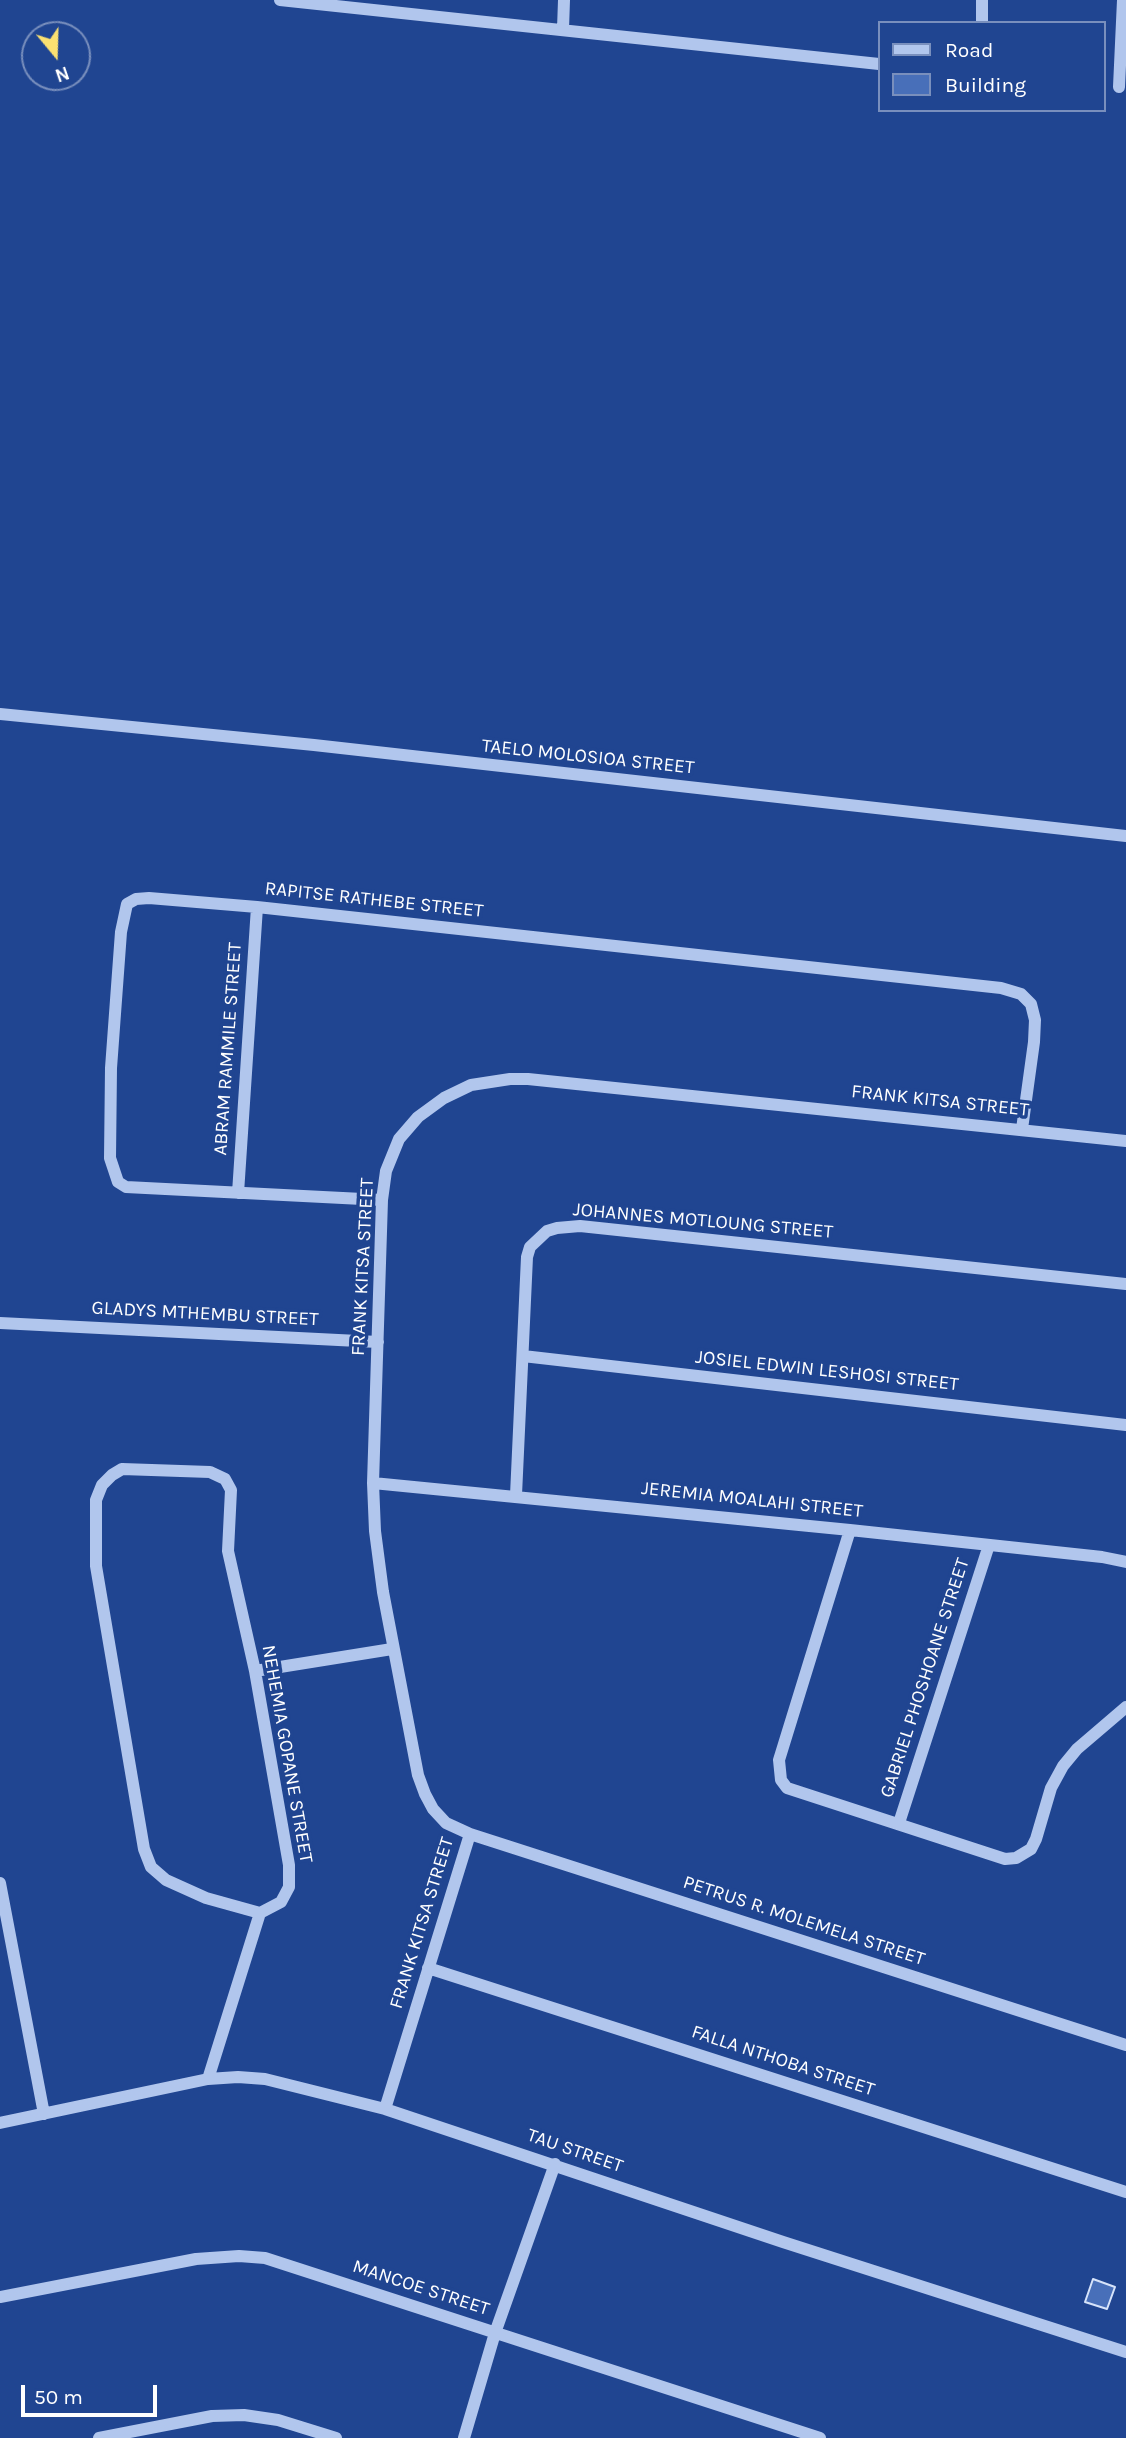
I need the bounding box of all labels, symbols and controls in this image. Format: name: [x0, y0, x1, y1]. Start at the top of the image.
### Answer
north arrow: [21, 21, 91, 91]
legend: [878, 21, 1105, 112]
text: Road: [945, 38, 993, 62]
text: N: [52, 61, 72, 87]
text: Building: [945, 73, 1026, 97]
street label: TAELO MOLOSIOA STREET: [481, 735, 695, 779]
street label: RAPITSE RATHEBE STREET: [264, 877, 484, 923]
street label: ABRAM RAMMILE STREET: [209, 942, 247, 1156]
street label: FRANK KITSA STREET: [850, 1080, 1030, 1122]
street label: FRANK KITSA STREET: [347, 1177, 379, 1357]
street label: JOHANNES MOTLOUNG STREET: [572, 1198, 834, 1244]
street label: GLADYS MTHEMBU STREET: [91, 1297, 319, 1331]
street label: JOSIEL EDWIN LESHOSI STREET: [694, 1346, 960, 1396]
street label: JEREMIA MOALAHI STREET: [640, 1477, 864, 1523]
street label: GABRIEL PHOSHOANE STREET: [875, 1555, 975, 1801]
street label: NEHEMIA GOPANE STREET: [257, 1643, 317, 1865]
street label: FRANK KITSA STREET: [385, 1834, 459, 2012]
street label: PETRUS R. MOLEMELA STREET: [680, 1871, 928, 1971]
street label: FALLA NTHOBA STREET: [689, 2021, 877, 2101]
street label: TAU STREET: [524, 2124, 626, 2178]
street label: MANCOE STREET: [350, 2255, 492, 2321]
scale bar: [24, 2372, 161, 2416]
text: 50 m: [34, 2385, 83, 2409]

